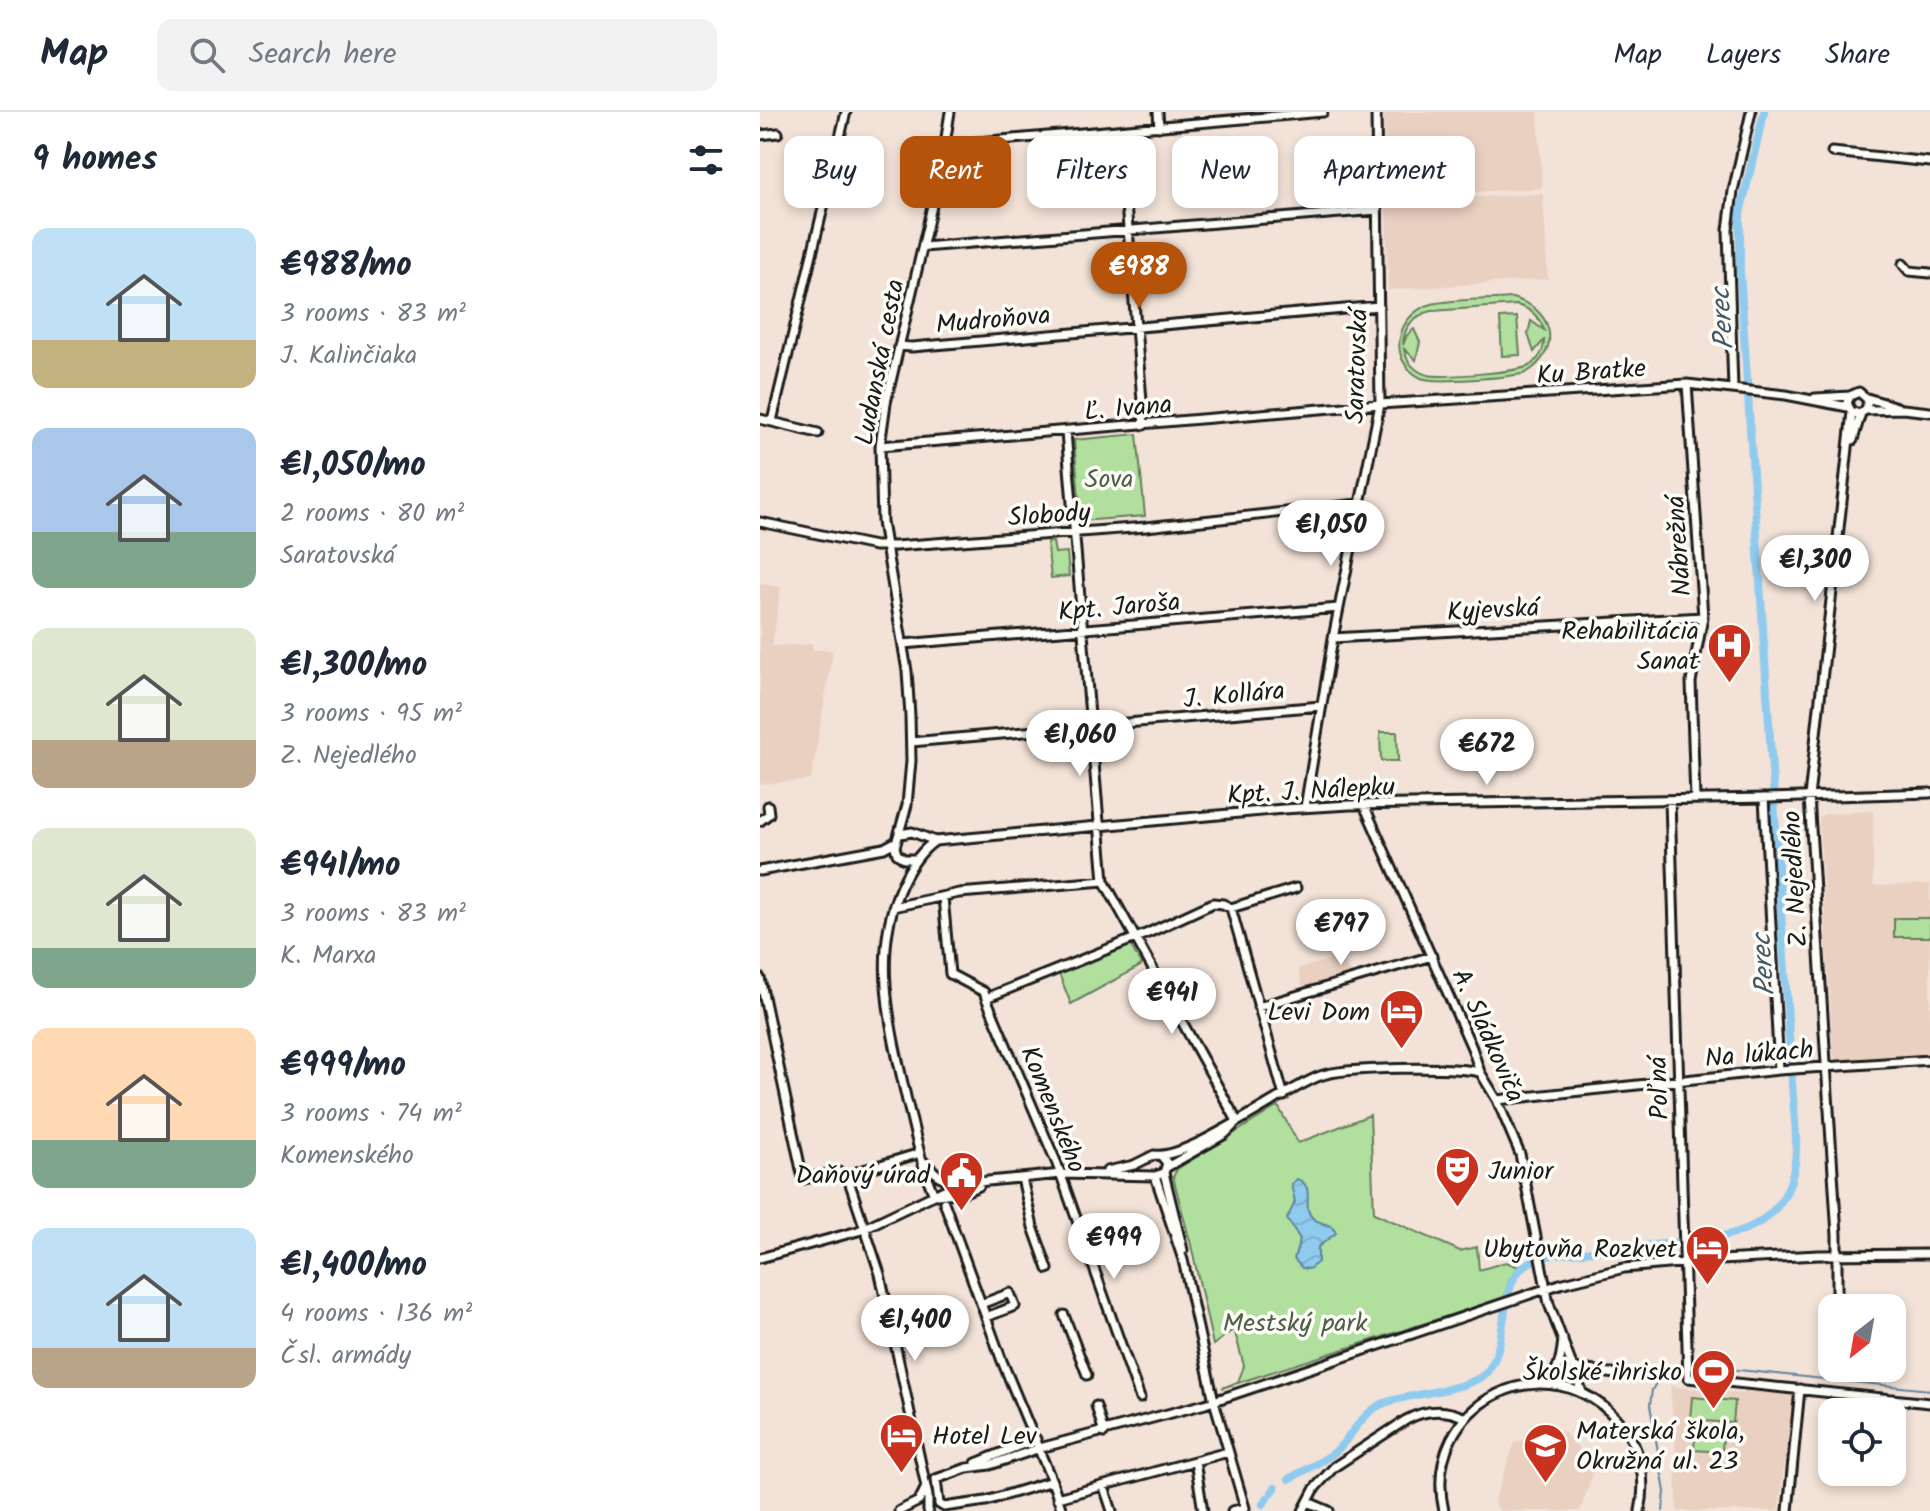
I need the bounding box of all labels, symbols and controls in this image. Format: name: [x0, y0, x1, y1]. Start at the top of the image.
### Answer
search box: [157, 19, 717, 91]
text: Map: [40, 25, 109, 85]
text: Search here: [249, 31, 396, 79]
icon: search: [185, 33, 229, 77]
text: Map: [1613, 33, 1662, 78]
text: Layers: [1706, 33, 1781, 78]
text: Share: [1825, 33, 1890, 78]
text: 9 homes: [32, 133, 157, 187]
chip: Buy: [784, 136, 884, 208]
chip: Rent: [900, 136, 1011, 208]
chip: Filters: [1027, 136, 1156, 208]
chip: New: [1172, 136, 1278, 208]
chip: Apartment: [1294, 136, 1475, 208]
icon: filters: [684, 138, 728, 182]
text: €988/mo: [280, 239, 412, 293]
pin: €988: [1092, 242, 1186, 310]
text: €988: [1109, 247, 1169, 289]
icon: home: [96, 260, 192, 356]
street label: Ludanská cesta: [844, 276, 918, 449]
water label: Perec: [1699, 284, 1748, 351]
text: 3 rooms · 83 m²: [280, 293, 466, 335]
street label: Mudroňova: [934, 295, 1052, 347]
street label: Saratovská: [1335, 305, 1381, 424]
text: J. Kalinčiaka: [280, 335, 417, 377]
street label: Ku Bratke: [1535, 348, 1648, 398]
street label: Ľ. Ivana: [1082, 384, 1174, 434]
text: €1,050/mo: [280, 439, 426, 493]
park label: Sova: [1085, 459, 1133, 501]
icon: home: [96, 460, 192, 556]
street label: Nábrežná: [1655, 491, 1704, 598]
street label: Slobody: [1006, 492, 1093, 540]
text: 2 rooms · 80 m²: [280, 493, 464, 535]
pin: €1,050: [1266, 500, 1396, 568]
text: €1,050: [1296, 505, 1366, 547]
text: Saratovská: [280, 535, 395, 577]
pin: €1,300: [1750, 535, 1880, 603]
text: €1,300: [1779, 540, 1851, 582]
street label: Kpt. Jaroša: [1056, 582, 1182, 634]
street label: Kyjevská: [1446, 587, 1543, 634]
place label: Rehabilitácia Sanat: [1561, 611, 1700, 683]
hospital icon: Rehabilitácia Sanat: [1706, 621, 1754, 684]
text: €1,300/mo: [280, 639, 427, 693]
icon: home: [96, 660, 192, 756]
street label: J. Kollára: [1182, 671, 1287, 721]
text: 3 rooms · 95 m²: [280, 693, 462, 735]
pin: €1,060: [1015, 710, 1145, 778]
text: €1,060: [1044, 715, 1116, 757]
pin: €672: [1440, 719, 1534, 787]
text: €672: [1458, 724, 1516, 766]
text: Z. Nejedlého: [280, 735, 417, 777]
street label: Kpt. J. Nálepku: [1226, 767, 1397, 817]
street label: Z. Nejedlého: [1771, 810, 1821, 948]
text: €941/mo: [280, 839, 401, 893]
icon: home: [96, 860, 192, 956]
text: 3 rooms · 83 m²: [280, 893, 466, 935]
pin: €797: [1294, 899, 1388, 967]
text: €797: [1314, 904, 1368, 946]
water label: Perec: [1740, 930, 1789, 997]
text: K. Marxa: [280, 935, 377, 977]
street label: A. Sládkoviča: [1439, 962, 1535, 1110]
pin: €941: [1125, 968, 1219, 1036]
text: €941: [1146, 973, 1198, 1015]
hotel icon: Levi Dom: [1377, 987, 1425, 1050]
place label: Levi Dom: [1267, 992, 1370, 1034]
street label: Na lúkach: [1703, 1029, 1815, 1081]
text: €999/mo: [280, 1039, 406, 1093]
street label: Komenského: [1008, 1040, 1097, 1180]
street label: Poľná: [1638, 1053, 1682, 1120]
icon: home: [96, 1060, 192, 1156]
text: 3 rooms · 74 m²: [280, 1093, 462, 1135]
text: Komenského: [280, 1135, 414, 1177]
theatre icon: Junior: [1433, 1146, 1481, 1209]
public building icon: Daňový úrad: [937, 1150, 985, 1213]
place label: Junior: [1488, 1151, 1554, 1193]
place label: Daňový úrad: [796, 1155, 931, 1197]
pin: €999: [1067, 1213, 1161, 1281]
text: €999: [1086, 1218, 1142, 1260]
hotel icon: Ubytovňa Rozkvet: [1684, 1224, 1732, 1287]
place label: Ubytovňa Rozkvet: [1483, 1229, 1678, 1271]
text: €1,400/mo: [280, 1239, 427, 1293]
icon: home: [96, 1260, 192, 1356]
text: 4 rooms · 136 m²: [280, 1293, 472, 1335]
north arrow: [1818, 1294, 1906, 1382]
map controls: [1818, 1294, 1906, 1486]
pin: €1,400: [850, 1295, 980, 1363]
text: €1,400: [879, 1300, 951, 1342]
park label: Mestský park: [1223, 1303, 1368, 1345]
text: Čsl. armády: [280, 1335, 411, 1377]
sports icon: Školské ihrisko: [1689, 1347, 1737, 1410]
place label: Školské ihrisko: [1523, 1352, 1682, 1394]
button: locate: [1818, 1398, 1906, 1486]
hotel icon: Hotel Lev: [877, 1411, 925, 1474]
place label: Materská škola, Okružná ul. 23: [1576, 1411, 1745, 1483]
place label: Hotel Lev: [932, 1416, 1038, 1458]
school or university icon: Materská škola, Okružná ul. 23: [1521, 1421, 1569, 1484]

